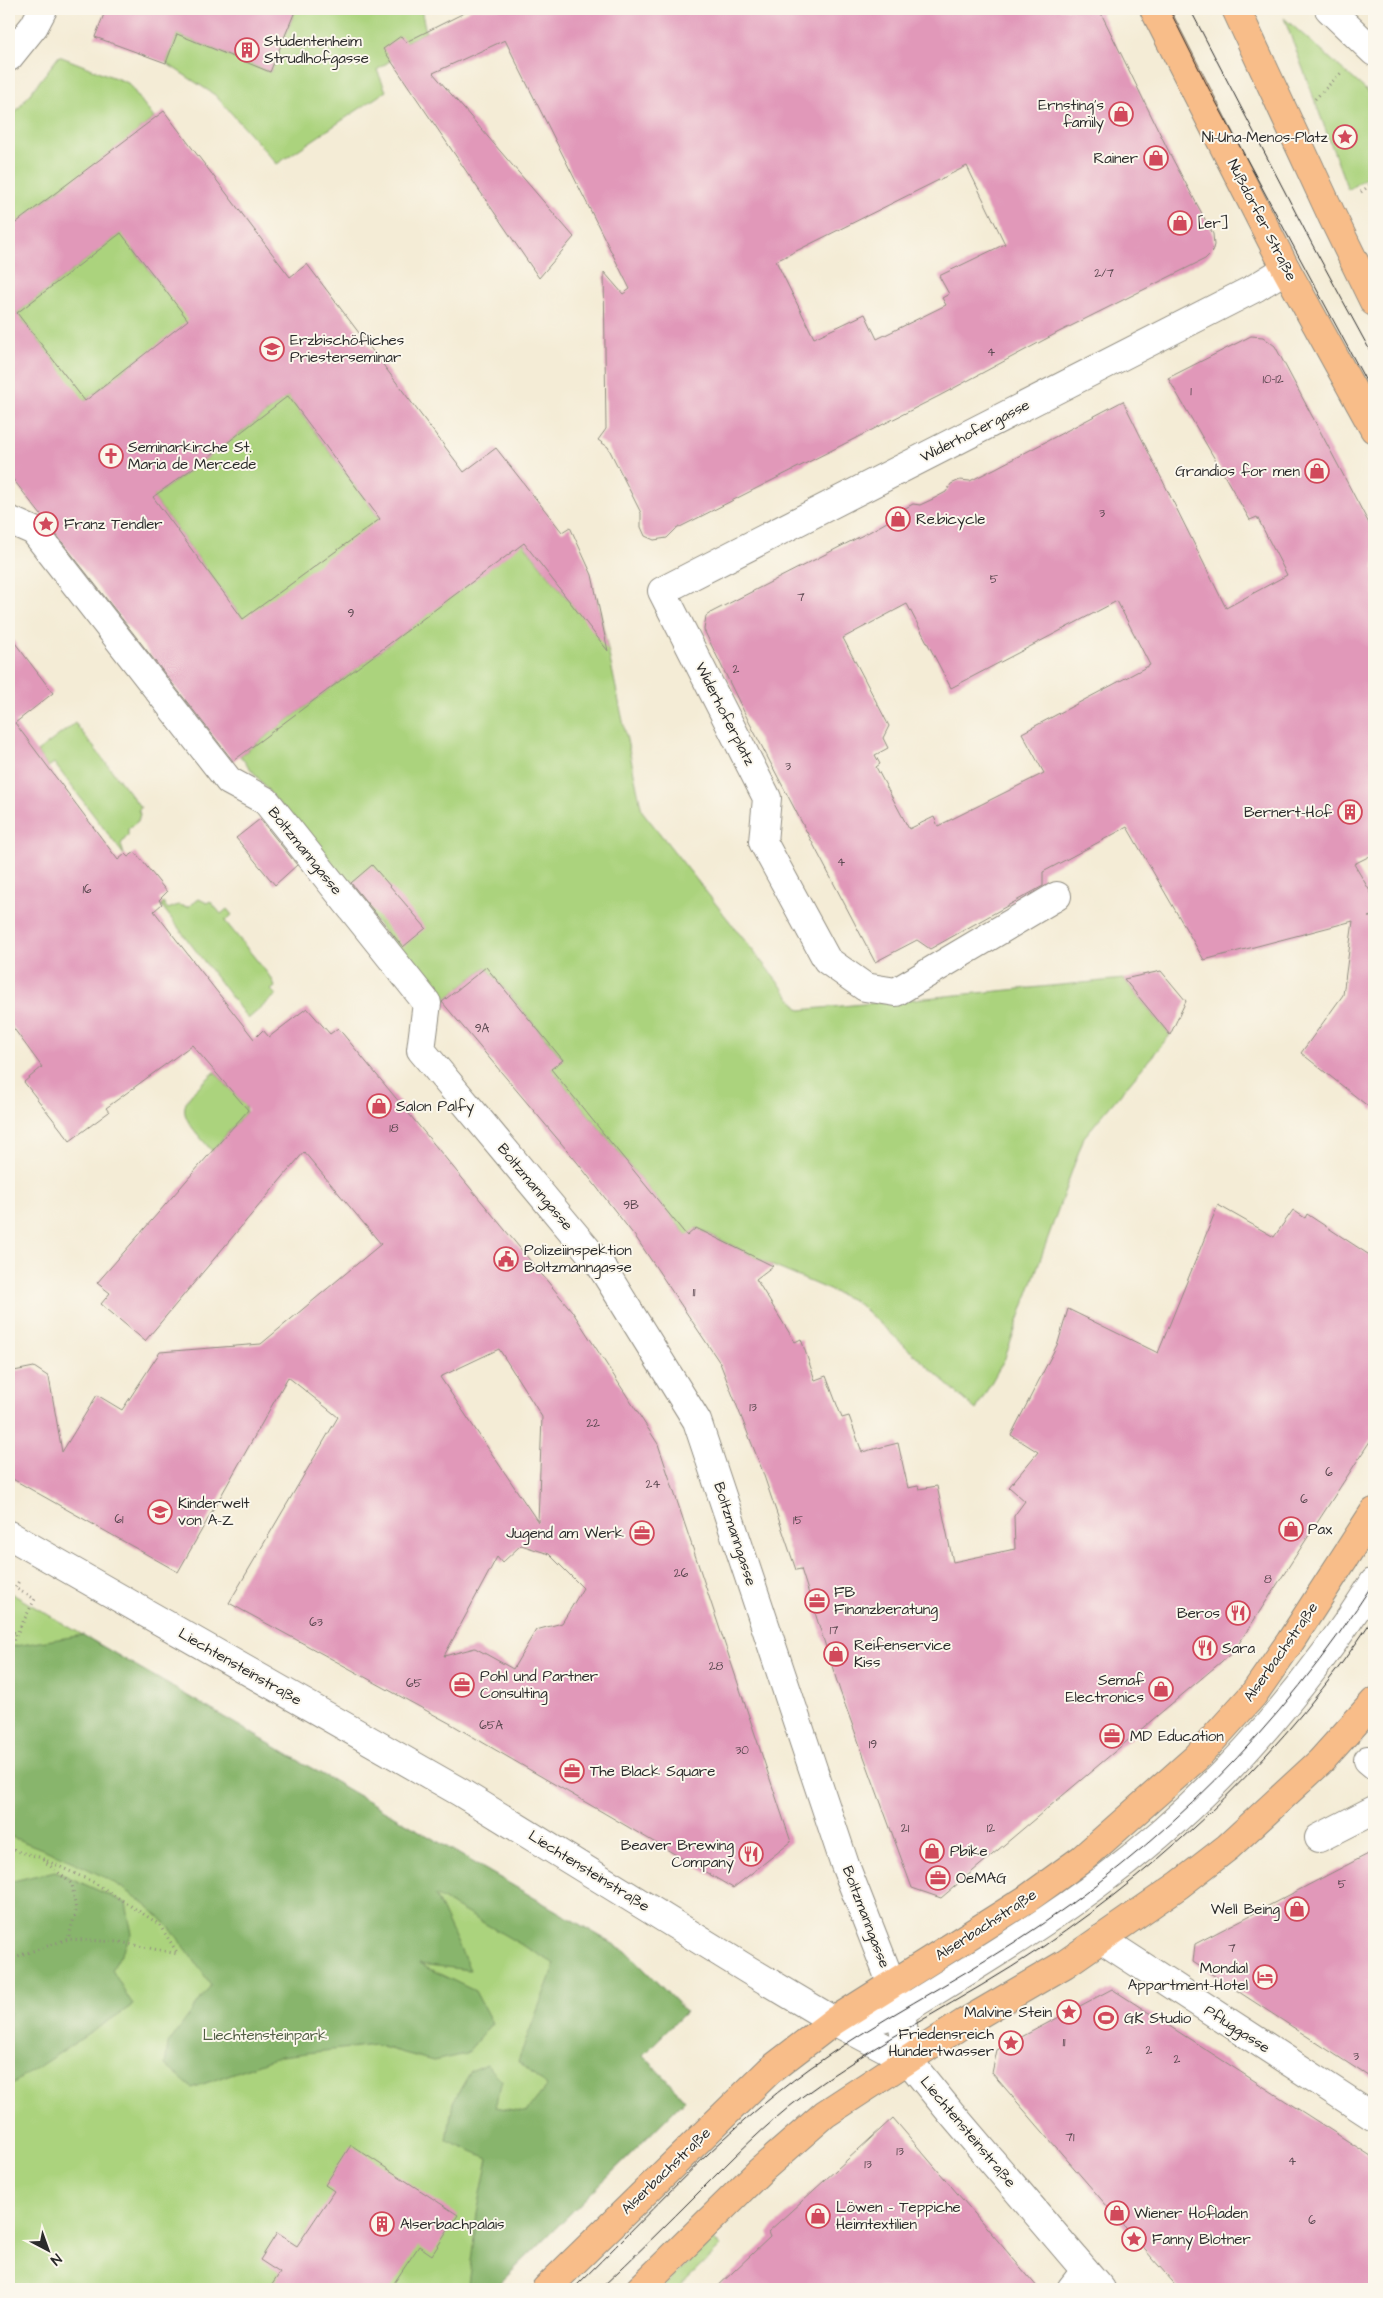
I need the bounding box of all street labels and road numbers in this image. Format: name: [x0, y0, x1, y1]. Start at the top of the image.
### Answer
street label: Nußdorfer Straße: [1222, 156, 1302, 284]
street label: Widerhofergasse: [917, 394, 1034, 469]
street label: Widerhoferplatz: [690, 659, 760, 770]
street label: Boltzmanngasse: [262, 802, 347, 900]
street label: Boltzmanngasse: [492, 1139, 578, 1236]
street label: Boltzmanngasse: [707, 1479, 762, 1589]
street label: Alserbachstraße: [1239, 1598, 1323, 1706]
street label: Liechtensteinstraße: [175, 1623, 305, 1711]
street label: Liechtensteinstraße: [524, 1825, 654, 1917]
street label: Boltzmanngasse: [836, 1863, 895, 1971]
street label: Alserbachstraße: [931, 1884, 1041, 1966]
street label: Pfluggasse: [1199, 2000, 1274, 2059]
street label: Liechtensteinstraße: [915, 2072, 1021, 2192]
street label: Alserbachstraße: [617, 2123, 715, 2219]

